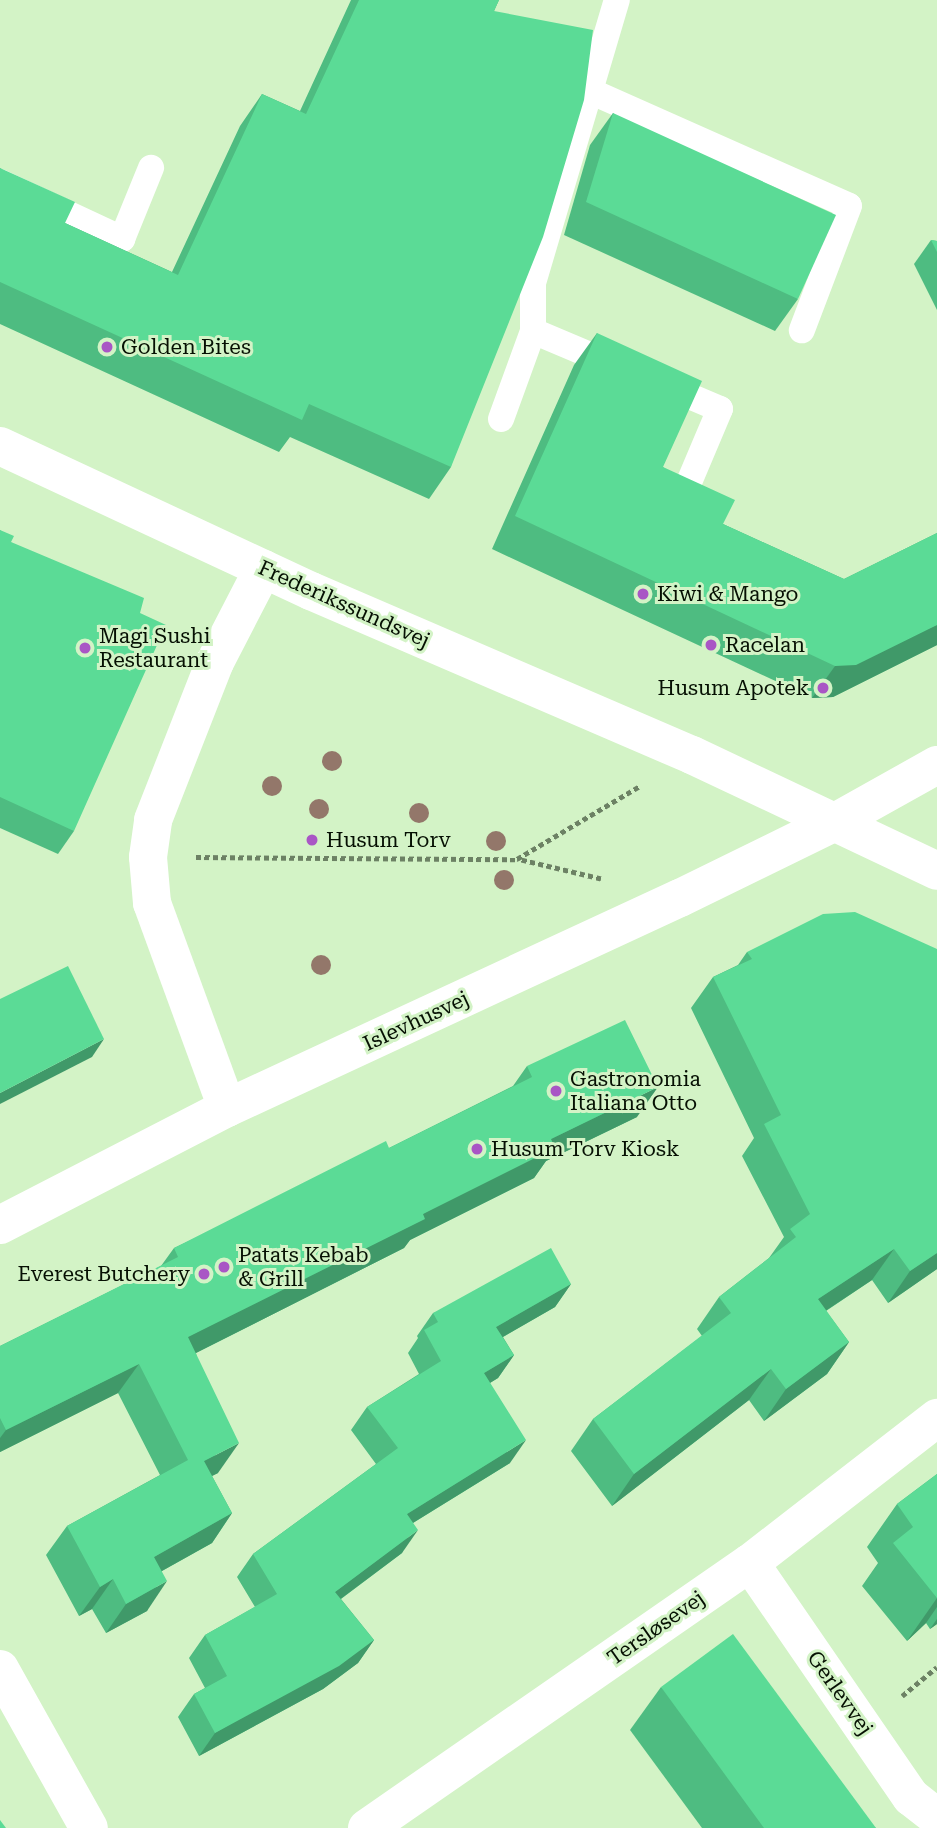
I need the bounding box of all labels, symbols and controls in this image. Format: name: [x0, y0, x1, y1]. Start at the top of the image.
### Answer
place label: Golden Bites: [121, 334, 251, 360]
marker: Golden Bites: [99, 339, 115, 355]
street label: Frederikssundsvej: [254, 555, 434, 653]
place label: Kiwi & Mango: [657, 581, 798, 607]
marker: Kiwi & Mango: [635, 586, 651, 602]
place label: Magi Sushi Restaurant: [99, 623, 211, 673]
place label: Racelan: [725, 632, 805, 658]
marker: Racelan: [703, 637, 719, 653]
marker: Magi Sushi Restaurant: [77, 640, 93, 656]
place label: Husum Apotek: [658, 675, 809, 701]
marker: Husum Apotek: [815, 680, 831, 696]
place label: Husum Torv: [326, 827, 451, 853]
marker: Husum Torv: [304, 832, 320, 848]
street label: Islevhusvej: [359, 986, 473, 1056]
place label: Gastronomia Italiana Otto: [570, 1066, 701, 1116]
marker: Gastronomia Italiana Otto: [548, 1083, 564, 1099]
place label: Husum Torv Kiosk: [491, 1136, 679, 1162]
marker: Husum Torv Kiosk: [469, 1141, 485, 1157]
place label: Patats Kebab & Grill: [238, 1242, 369, 1292]
marker: Patats Kebab & Grill: [216, 1259, 232, 1275]
place label: Everest Butchery: [18, 1261, 190, 1287]
marker: Everest Butchery: [196, 1266, 212, 1282]
street label: Tersløsevej: [603, 1585, 709, 1671]
street label: Gerlevvej: [802, 1646, 878, 1740]

